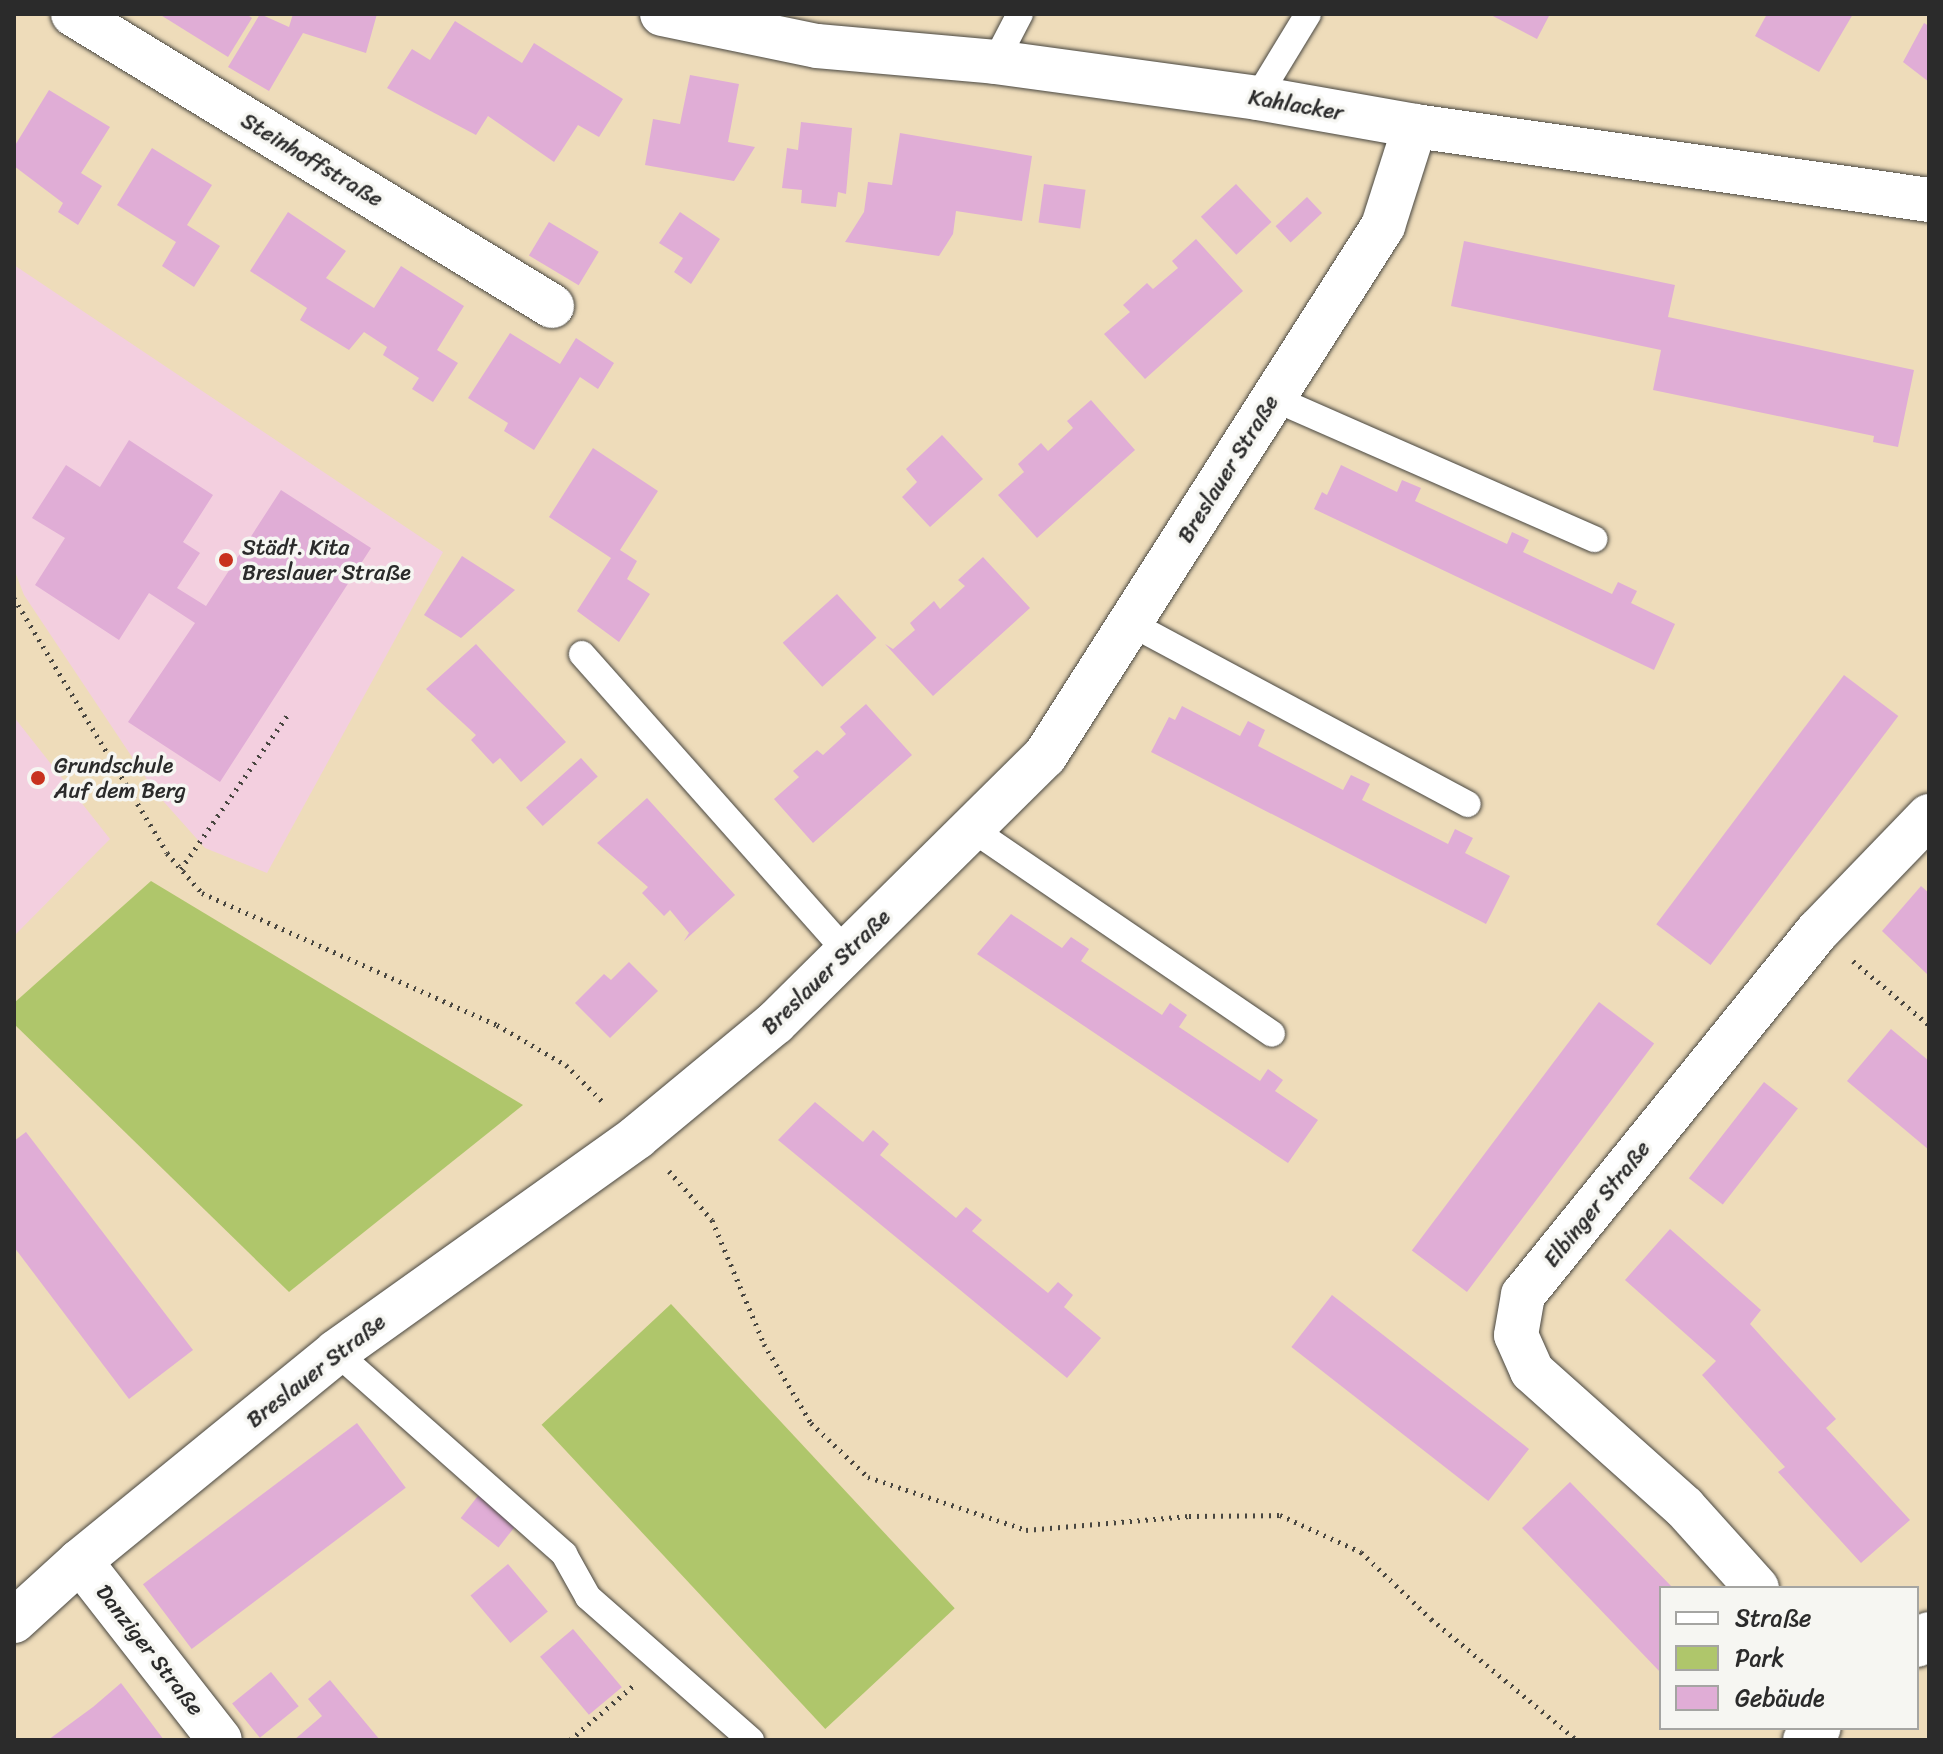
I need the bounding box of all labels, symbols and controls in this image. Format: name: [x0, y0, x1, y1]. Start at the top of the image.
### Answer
street label: Kahlacker: [1247, 84, 1345, 126]
street label: Steinhoffstraße: [236, 107, 388, 213]
street label: Breslauer Straße: [1172, 390, 1284, 548]
place label: Städt. Kita Breslauer Straße: [242, 534, 411, 586]
marker: Städt. Kita Breslauer Straße: [217, 551, 235, 569]
place label: Grundschule Auf dem Berg: [54, 752, 187, 804]
marker: Grundschule Auf dem Berg: [29, 769, 47, 787]
street label: Breslauer Straße: [756, 904, 896, 1040]
street label: Elbinger Straße: [1538, 1135, 1656, 1273]
street label: Breslauer Straße: [241, 1308, 391, 1434]
street label: Danziger Straße: [91, 1579, 209, 1721]
legend: [1659, 1586, 1919, 1730]
text: Straße: [1735, 1597, 1811, 1639]
text: Park: [1735, 1637, 1784, 1679]
text: Gebäude: [1735, 1677, 1825, 1719]

